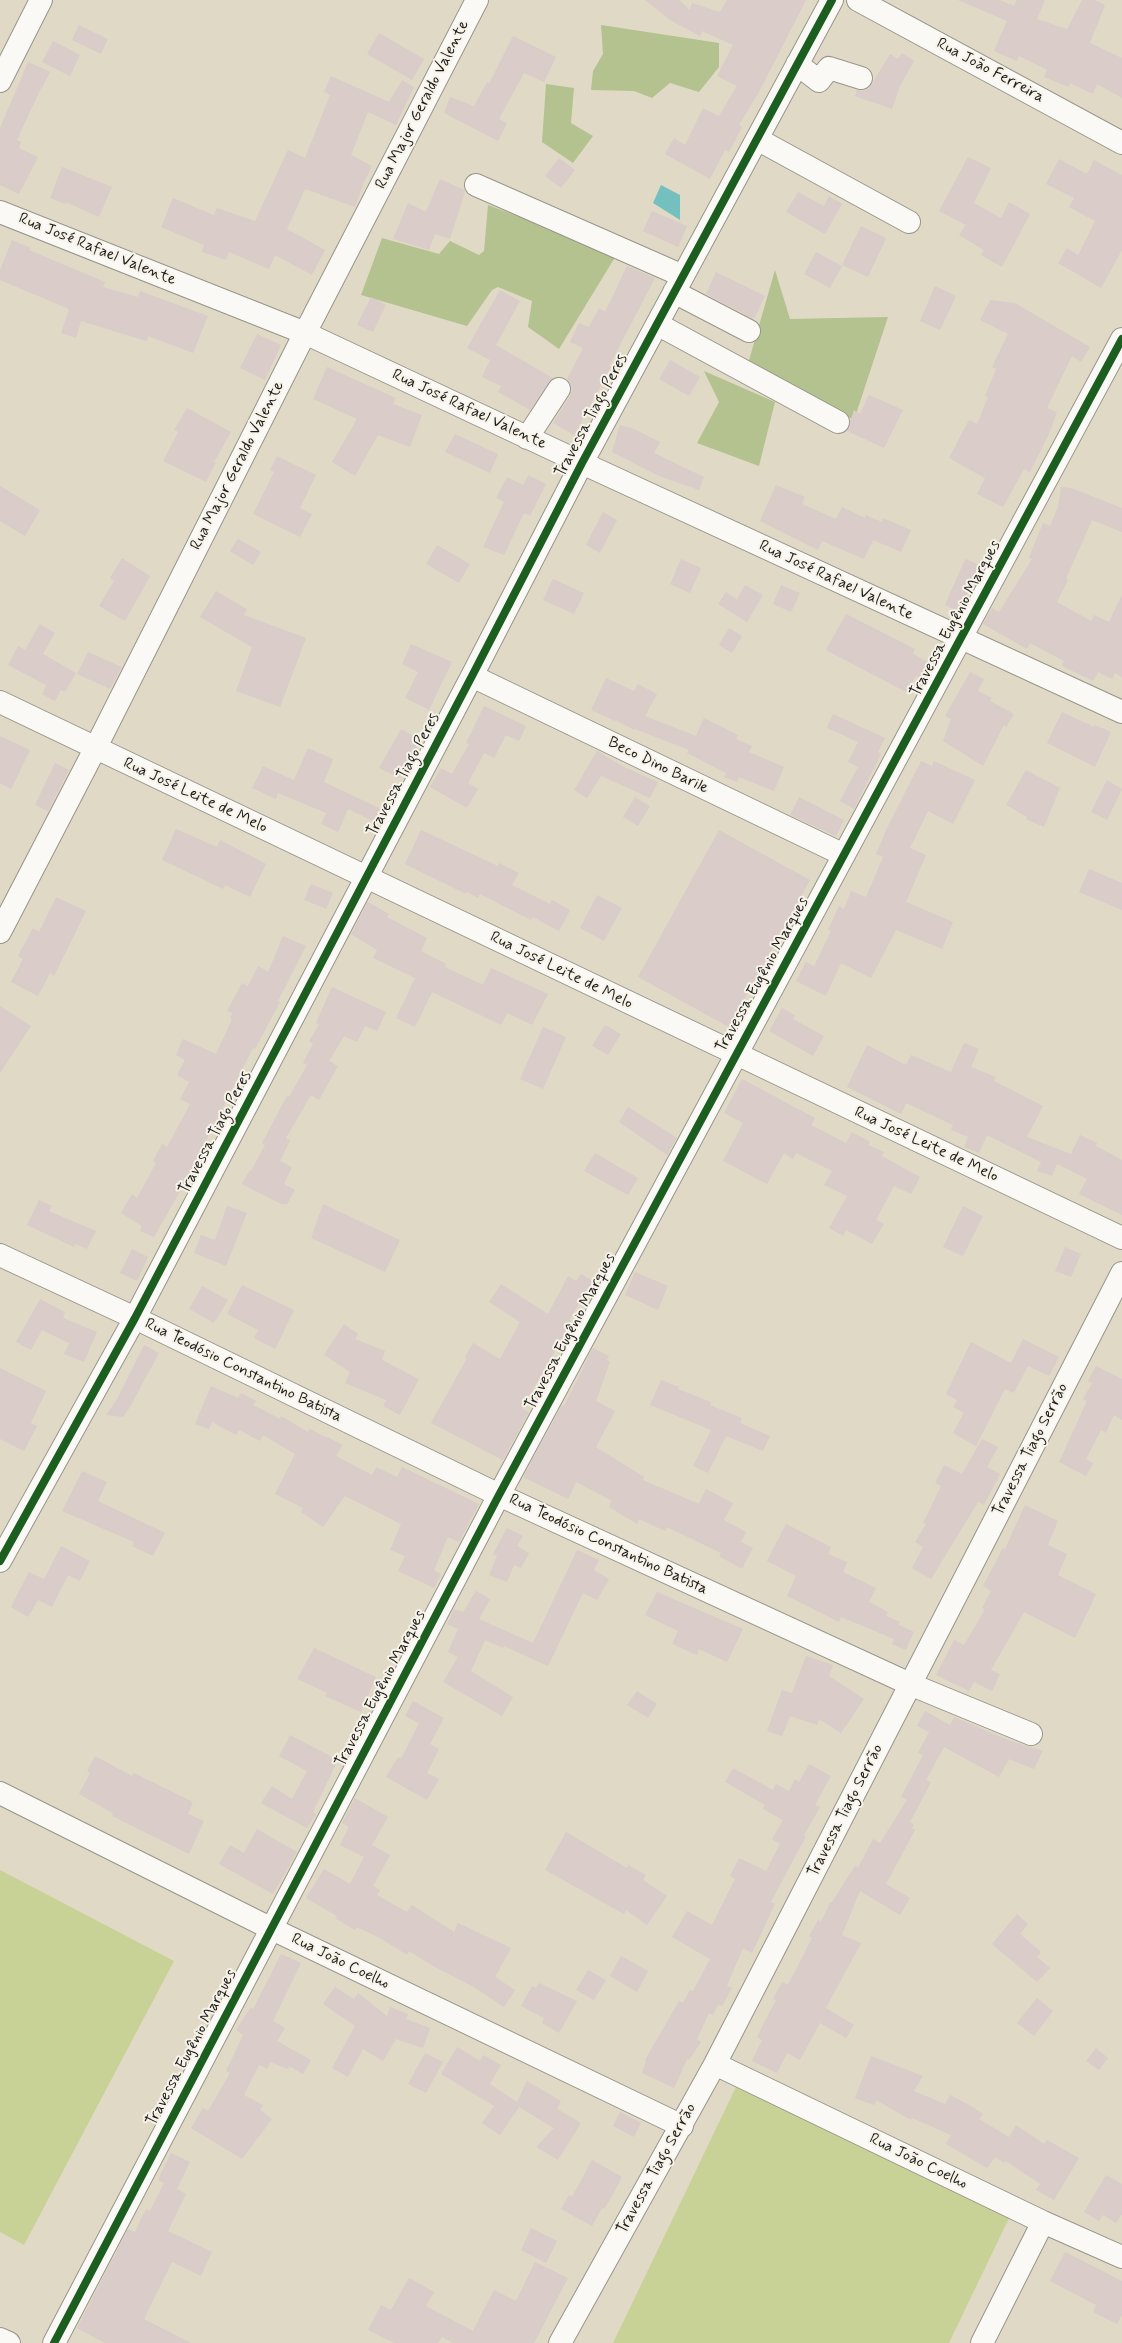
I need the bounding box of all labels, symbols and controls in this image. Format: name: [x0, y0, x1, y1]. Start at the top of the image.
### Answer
street label: Rua Major Geraldo Valente: [372, 17, 474, 193]
street label: Rua João Ferreira: [933, 34, 1047, 108]
street label: Rua José Rafael Valente: [15, 210, 179, 290]
street label: Travessa Tiago Peres: [551, 351, 633, 481]
street label: Rua José Rafael Valente: [389, 366, 549, 454]
street label: Rua Major Geraldo Valente: [187, 378, 289, 554]
street label: Rua José Rafael Valente: [756, 537, 916, 625]
street label: Travessa Eugênio Marques: [907, 537, 1005, 701]
street label: Travessa Tiago Peres: [363, 710, 445, 840]
street label: Beco Dino Barile: [605, 733, 711, 799]
street label: Rua José Leite de Melo: [120, 754, 270, 838]
street label: Travessa Eugênio Marques: [712, 894, 814, 1056]
street label: Rua José Leite de Melo: [486, 928, 636, 1014]
street label: Travessa Tiago Peres: [175, 1068, 257, 1198]
street label: Rua José Leite de Melo: [851, 1103, 1001, 1187]
street label: Travessa Eugênio Marques: [522, 1250, 620, 1414]
street label: Rua Teodósio Constantino Batista: [141, 1315, 345, 1427]
street label: Travessa Tiago Serrão: [989, 1380, 1073, 1520]
street label: Rua Teodósio Constantino Batista: [506, 1490, 710, 1600]
street label: Travessa Eugênio Marques: [332, 1607, 430, 1771]
street label: Travessa Tiago Serrão: [804, 1741, 888, 1881]
street label: Rua João Coelho: [288, 1930, 392, 1994]
street label: Travessa Eugênio Marques: [143, 1966, 241, 2130]
street label: Travessa Tiago Serrão: [613, 2100, 701, 2238]
street label: Rua João Coelho: [866, 2130, 970, 2194]

